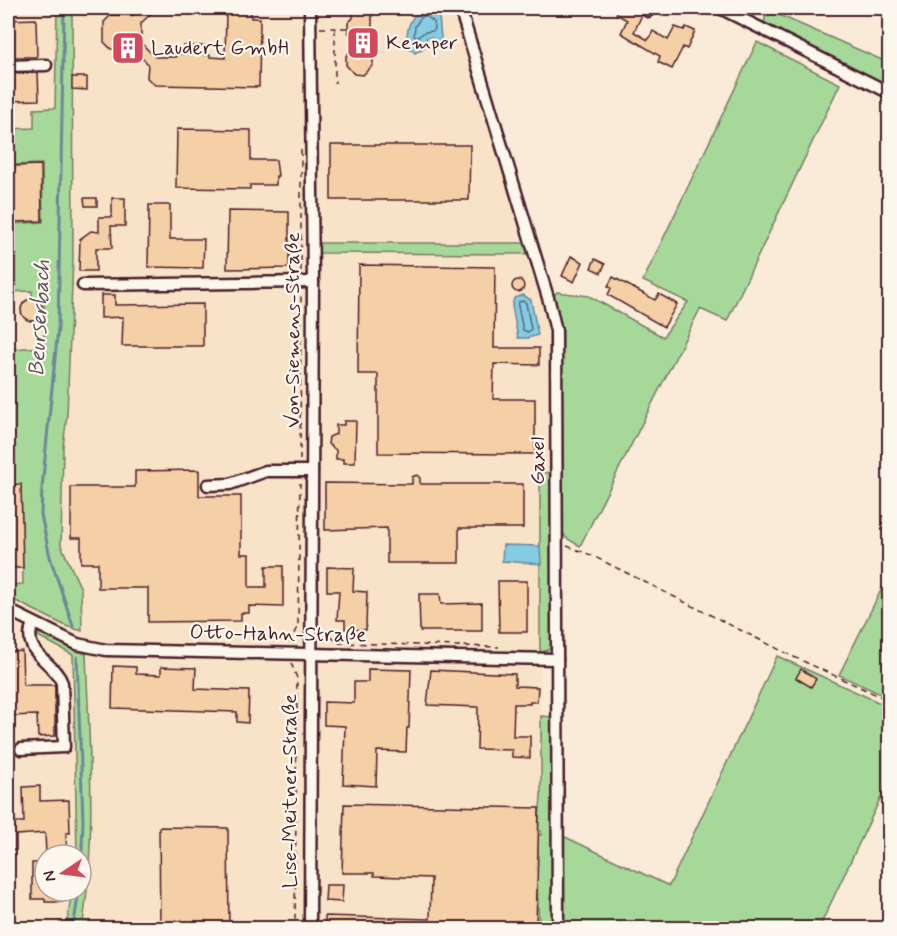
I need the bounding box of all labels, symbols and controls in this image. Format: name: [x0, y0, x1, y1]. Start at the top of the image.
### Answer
building icon: Kemper: [345, 25, 381, 61]
place label: Kemper: [386, 29, 458, 57]
building icon: Laudert GmbH: [110, 30, 146, 66]
place label: Laudert GmbH: [151, 34, 289, 62]
street label: Von-Siemens-Straße: [279, 232, 307, 428]
water label: Beurserbach: [23, 259, 57, 377]
street label: Gaxel: [524, 437, 552, 485]
street label: Otto-Hahn-Straße: [189, 618, 367, 650]
street label: Lise-Meitner-Straße: [276, 694, 304, 888]
north arrow: [33, 843, 93, 903]
text: N: [38, 868, 61, 884]

